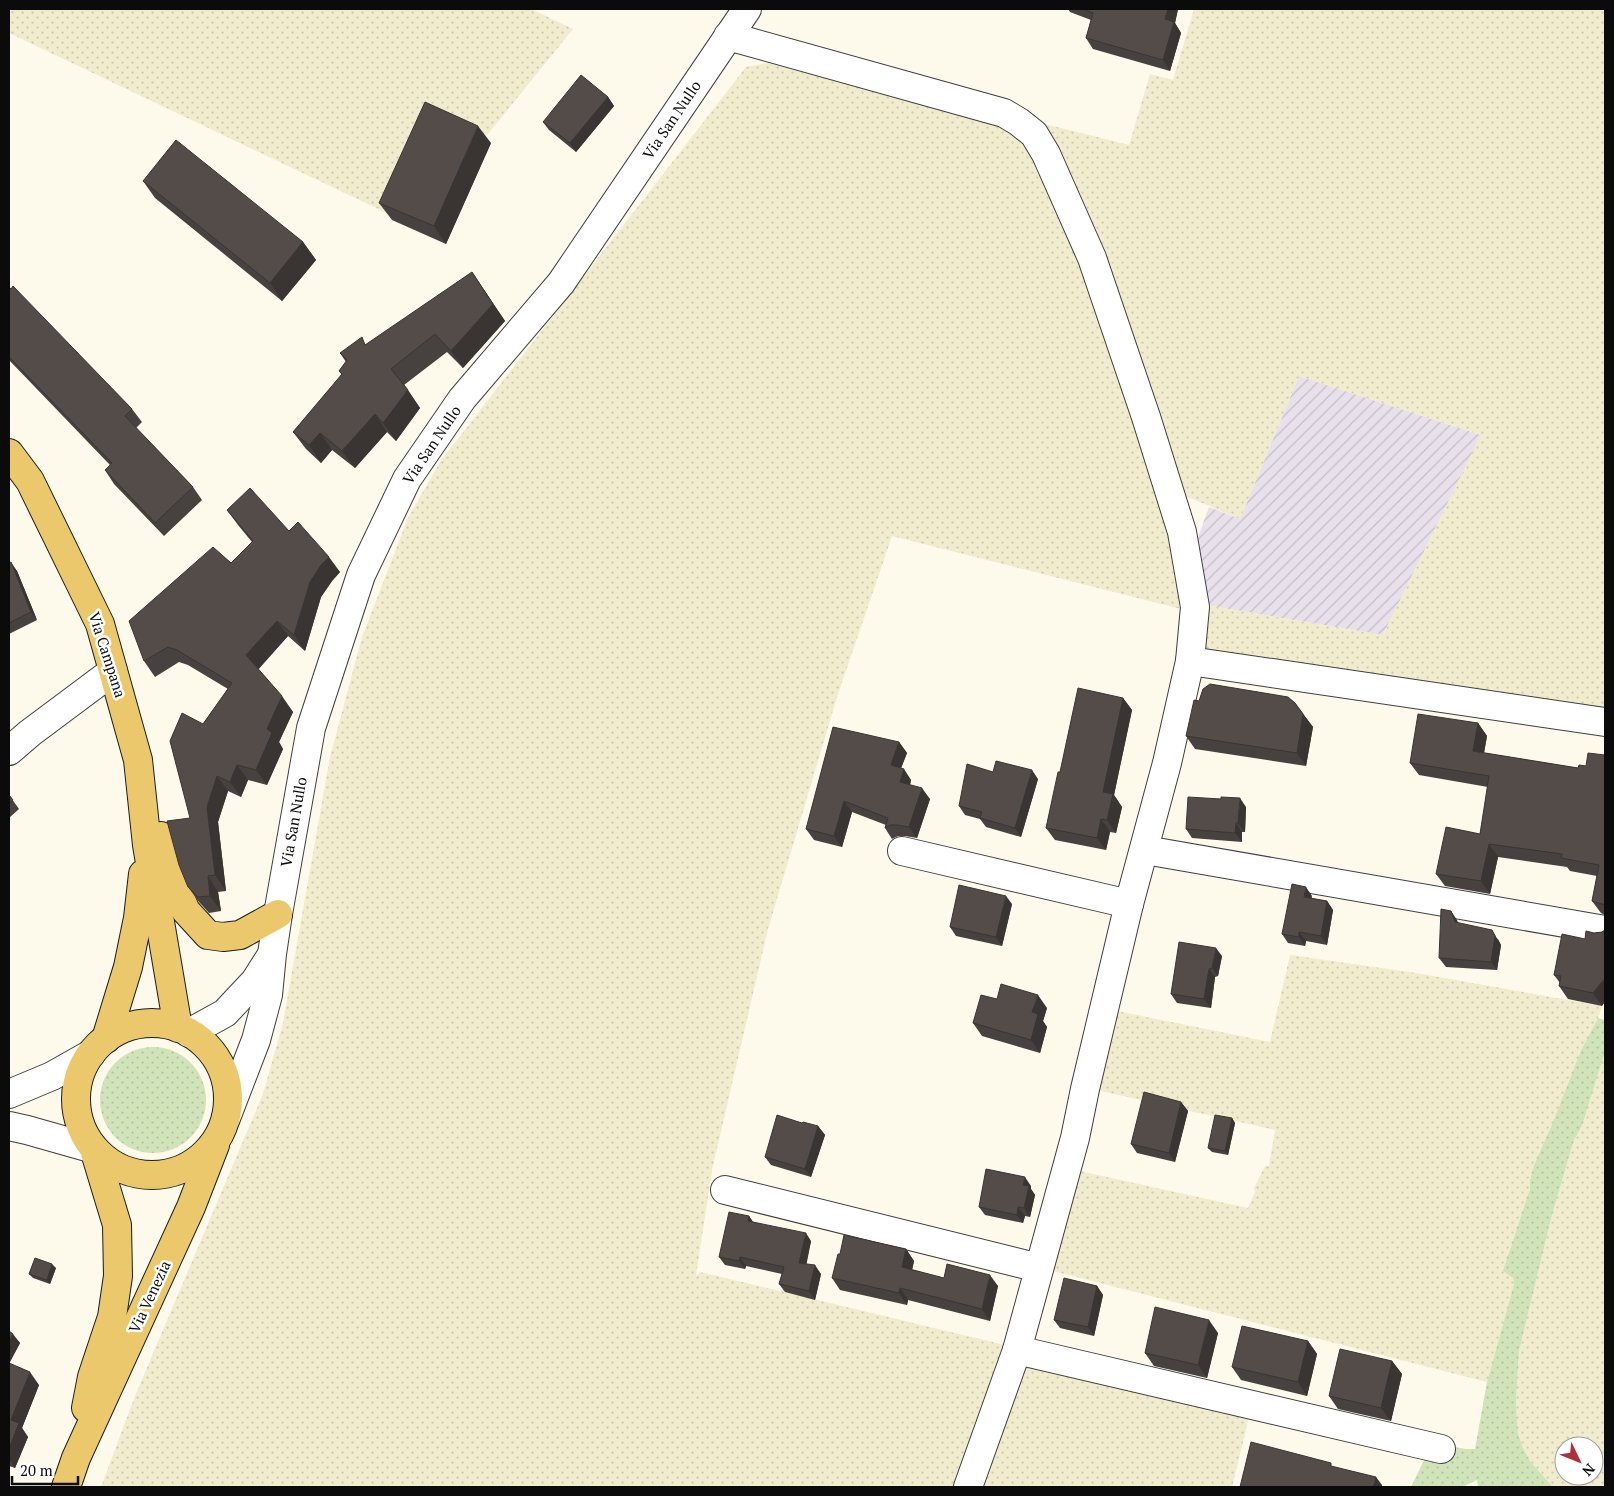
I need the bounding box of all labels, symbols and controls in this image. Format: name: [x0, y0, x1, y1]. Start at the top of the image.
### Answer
street label: Via San Nullo: [637, 76, 705, 163]
street label: Via San Nullo: [397, 401, 465, 488]
street label: Via Campana: [85, 609, 131, 700]
street label: Via San Nullo: [275, 775, 311, 868]
street label: Via Venezia: [124, 1257, 175, 1336]
north arrow: [1554, 1436, 1604, 1486]
scale bar: [12, 1454, 79, 1486]
text: 20 m: [20, 1460, 53, 1480]
text: N: [1578, 1460, 1599, 1481]

